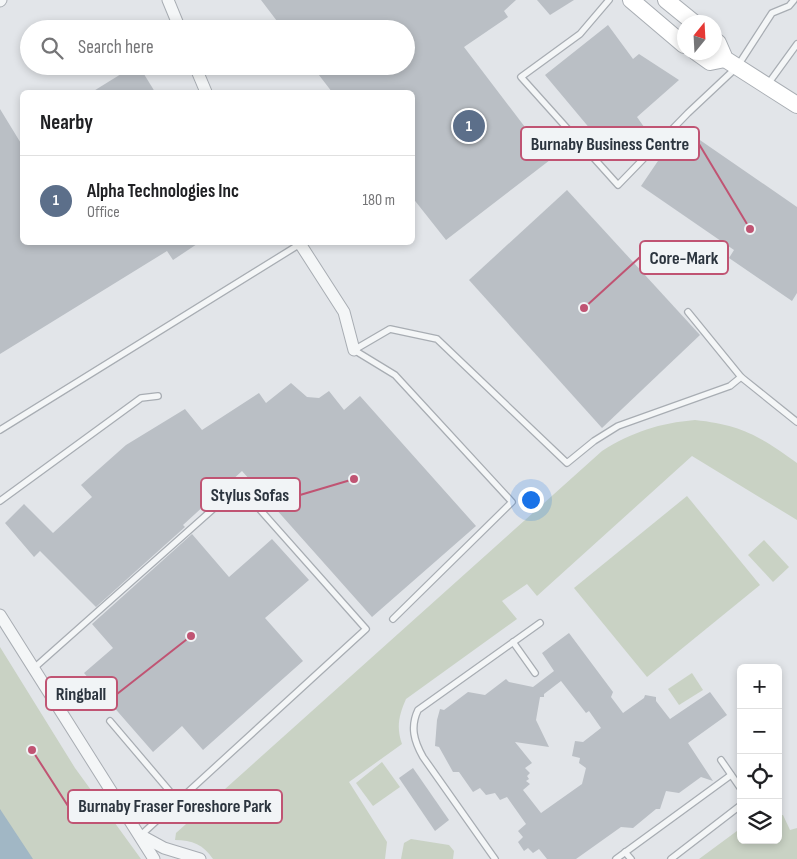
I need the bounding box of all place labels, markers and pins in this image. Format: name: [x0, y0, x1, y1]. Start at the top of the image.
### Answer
pin: 1: [453, 107, 485, 145]
callout: Burnaby Business Centre: [521, 127, 699, 160]
callout: Core-Mark: [640, 241, 728, 274]
callout: Stylus Sofas: [201, 478, 300, 511]
callout: Ringball: [46, 677, 117, 710]
callout: Burnaby Fraser Foreshore Park: [68, 790, 282, 823]

